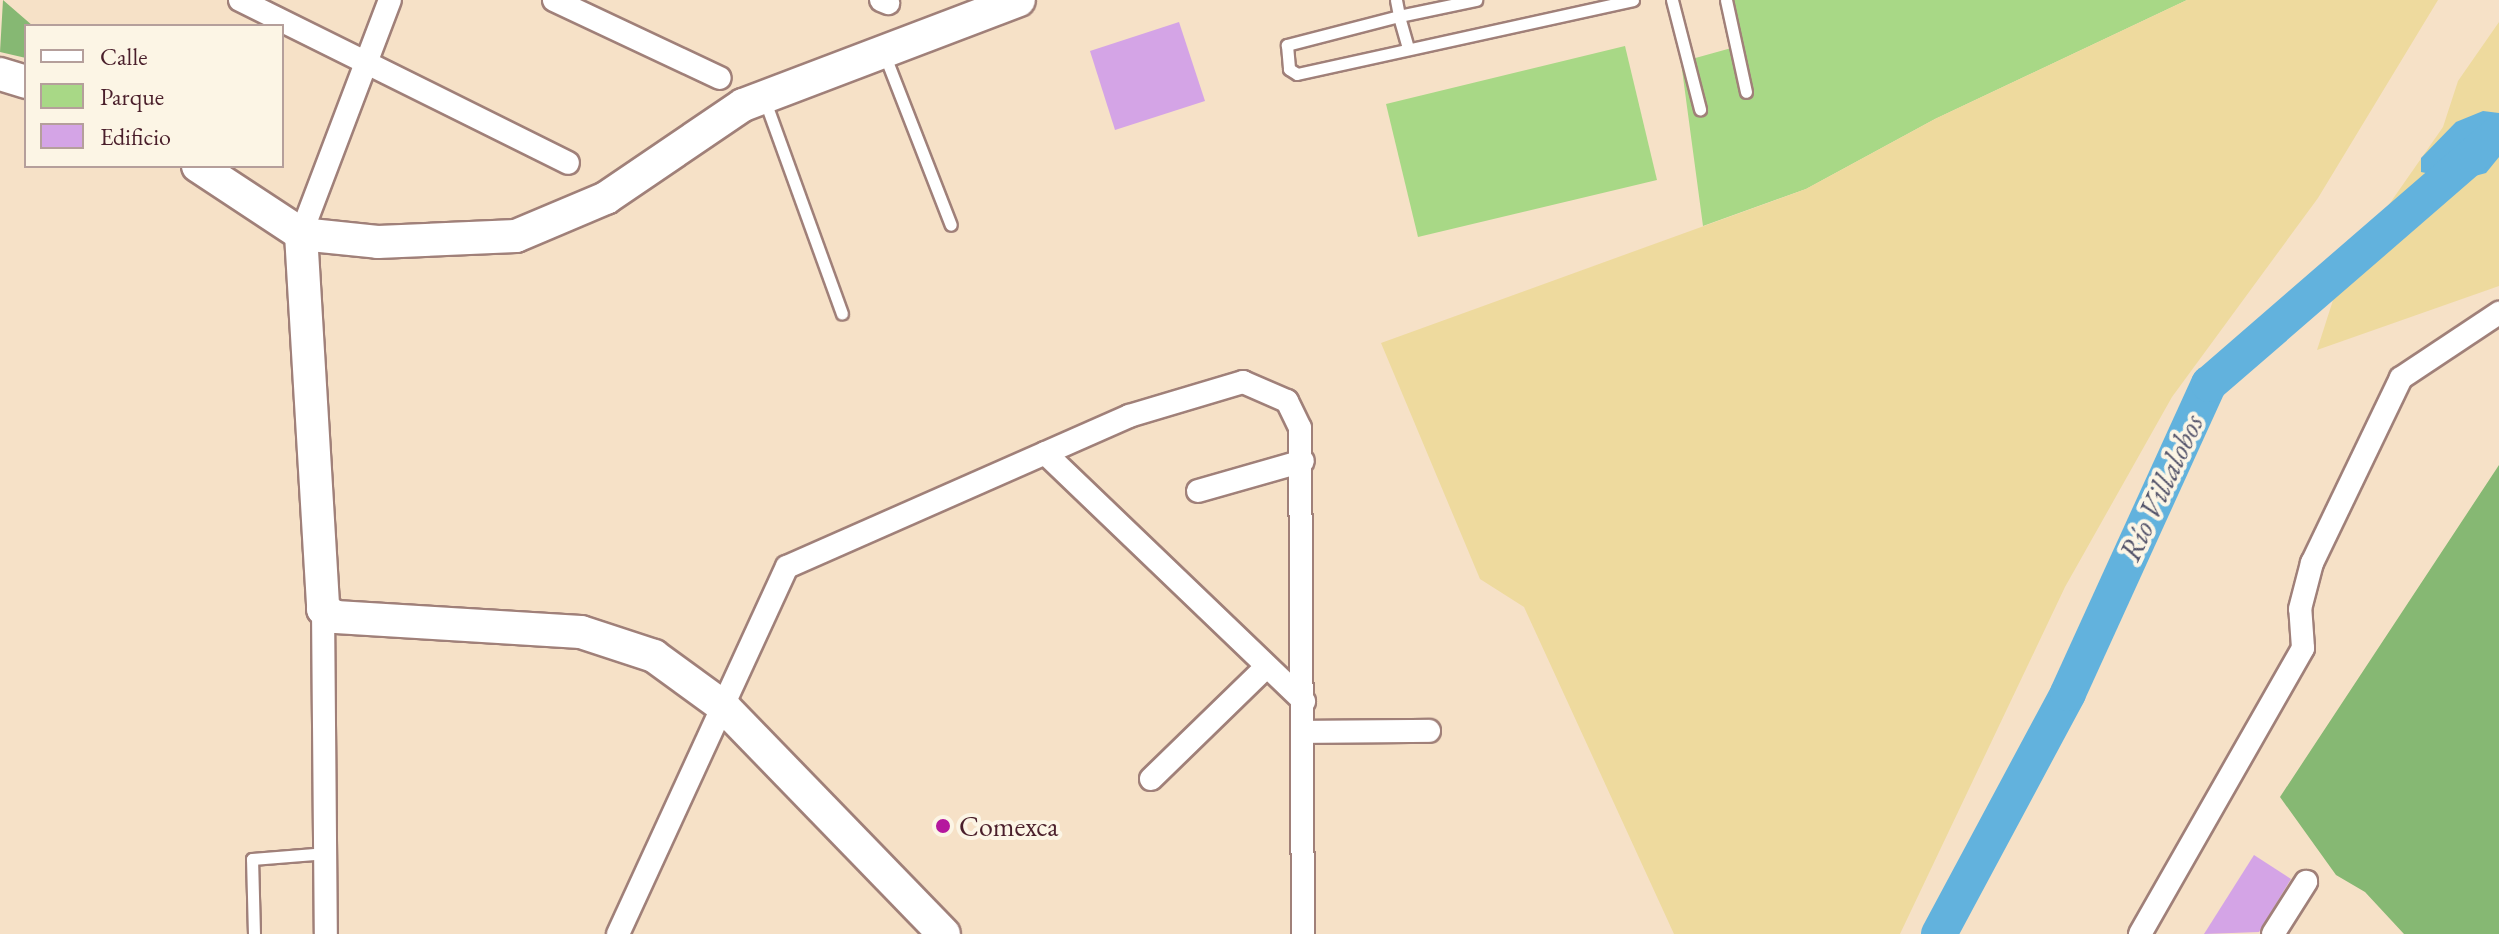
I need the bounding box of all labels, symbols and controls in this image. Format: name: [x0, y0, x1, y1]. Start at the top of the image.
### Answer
legend: [24, 24, 284, 168]
text: Calle: [100, 41, 148, 72]
text: Parque: [100, 81, 164, 112]
text: Edificio: [100, 121, 171, 152]
water label: Río Villalobos: [2112, 409, 2212, 567]
place label: Comexca: [959, 809, 1059, 843]
marker: Comexca: [934, 817, 952, 835]

